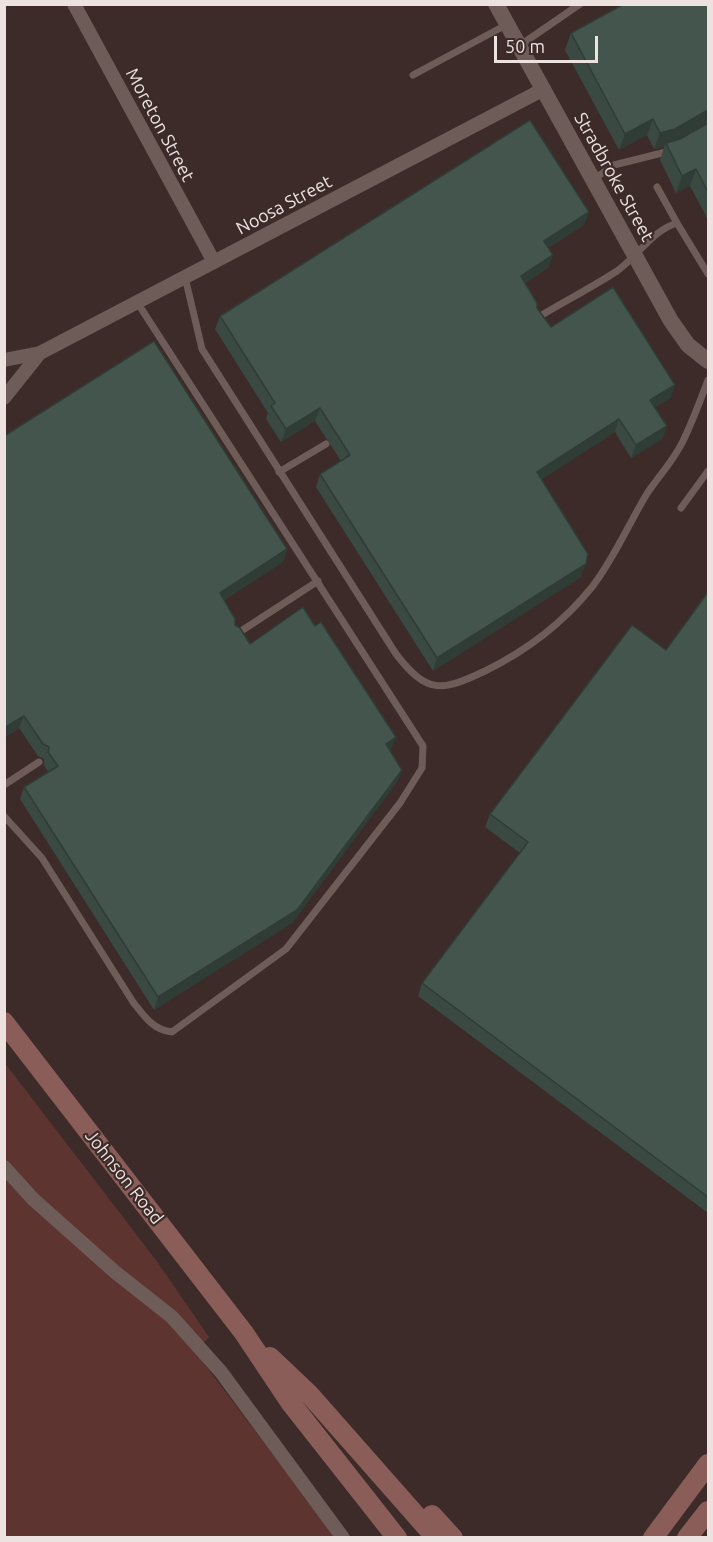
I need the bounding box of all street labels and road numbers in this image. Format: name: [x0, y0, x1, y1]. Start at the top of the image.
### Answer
street label: Moreton Street: [121, 65, 199, 185]
street label: Stradbroke Street: [570, 109, 658, 245]
street label: Noosa Street: [232, 171, 336, 239]
street label: Johnson Road: [80, 1125, 168, 1229]

